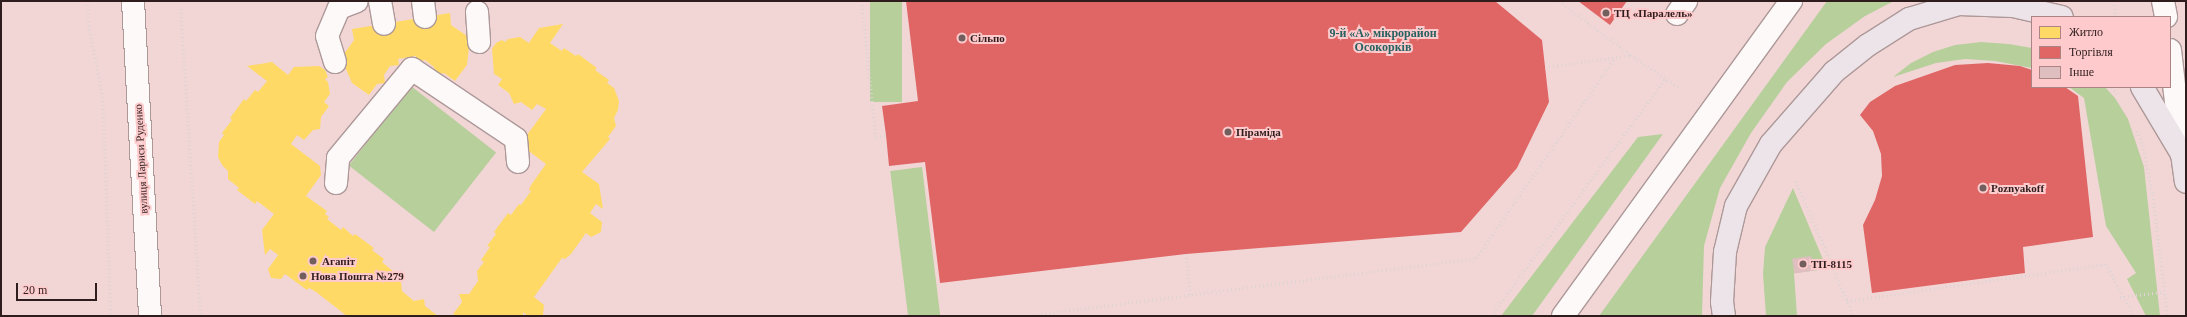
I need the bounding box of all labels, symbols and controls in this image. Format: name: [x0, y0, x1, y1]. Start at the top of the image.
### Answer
place label: ТЦ «Паралель»: [1614, 6, 1692, 20]
marker: ТЦ «Паралель»: [1601, 8, 1611, 18]
legend: [2031, 16, 2171, 88]
text: Житло: [2069, 25, 2103, 39]
district label: 9-й «А» мікрорайон Осокорків: [1329, 27, 1437, 55]
place label: Сільпо: [970, 31, 1005, 45]
marker: Сільпо: [957, 33, 967, 43]
text: Торгівля: [2069, 45, 2113, 59]
text: Інше: [2069, 65, 2094, 79]
street label: вулиця Лариси Руденко: [132, 104, 150, 214]
place label: Піраміда: [1236, 125, 1281, 139]
marker: Піраміда: [1223, 127, 1233, 137]
place label: Poznyakoff: [1991, 181, 2044, 195]
marker: Poznyakoff: [1978, 183, 1988, 193]
place label: Агапіт: [322, 254, 355, 268]
marker: Агапіт: [307, 255, 319, 267]
place label: ТП-8115: [1811, 257, 1852, 271]
marker: ТП-8115: [1798, 259, 1808, 269]
place label: Нова Пошта №279: [311, 269, 404, 283]
marker: Нова Пошта №279: [298, 271, 308, 281]
scale bar: [18, 275, 99, 301]
text: 20 m: [23, 283, 47, 297]

